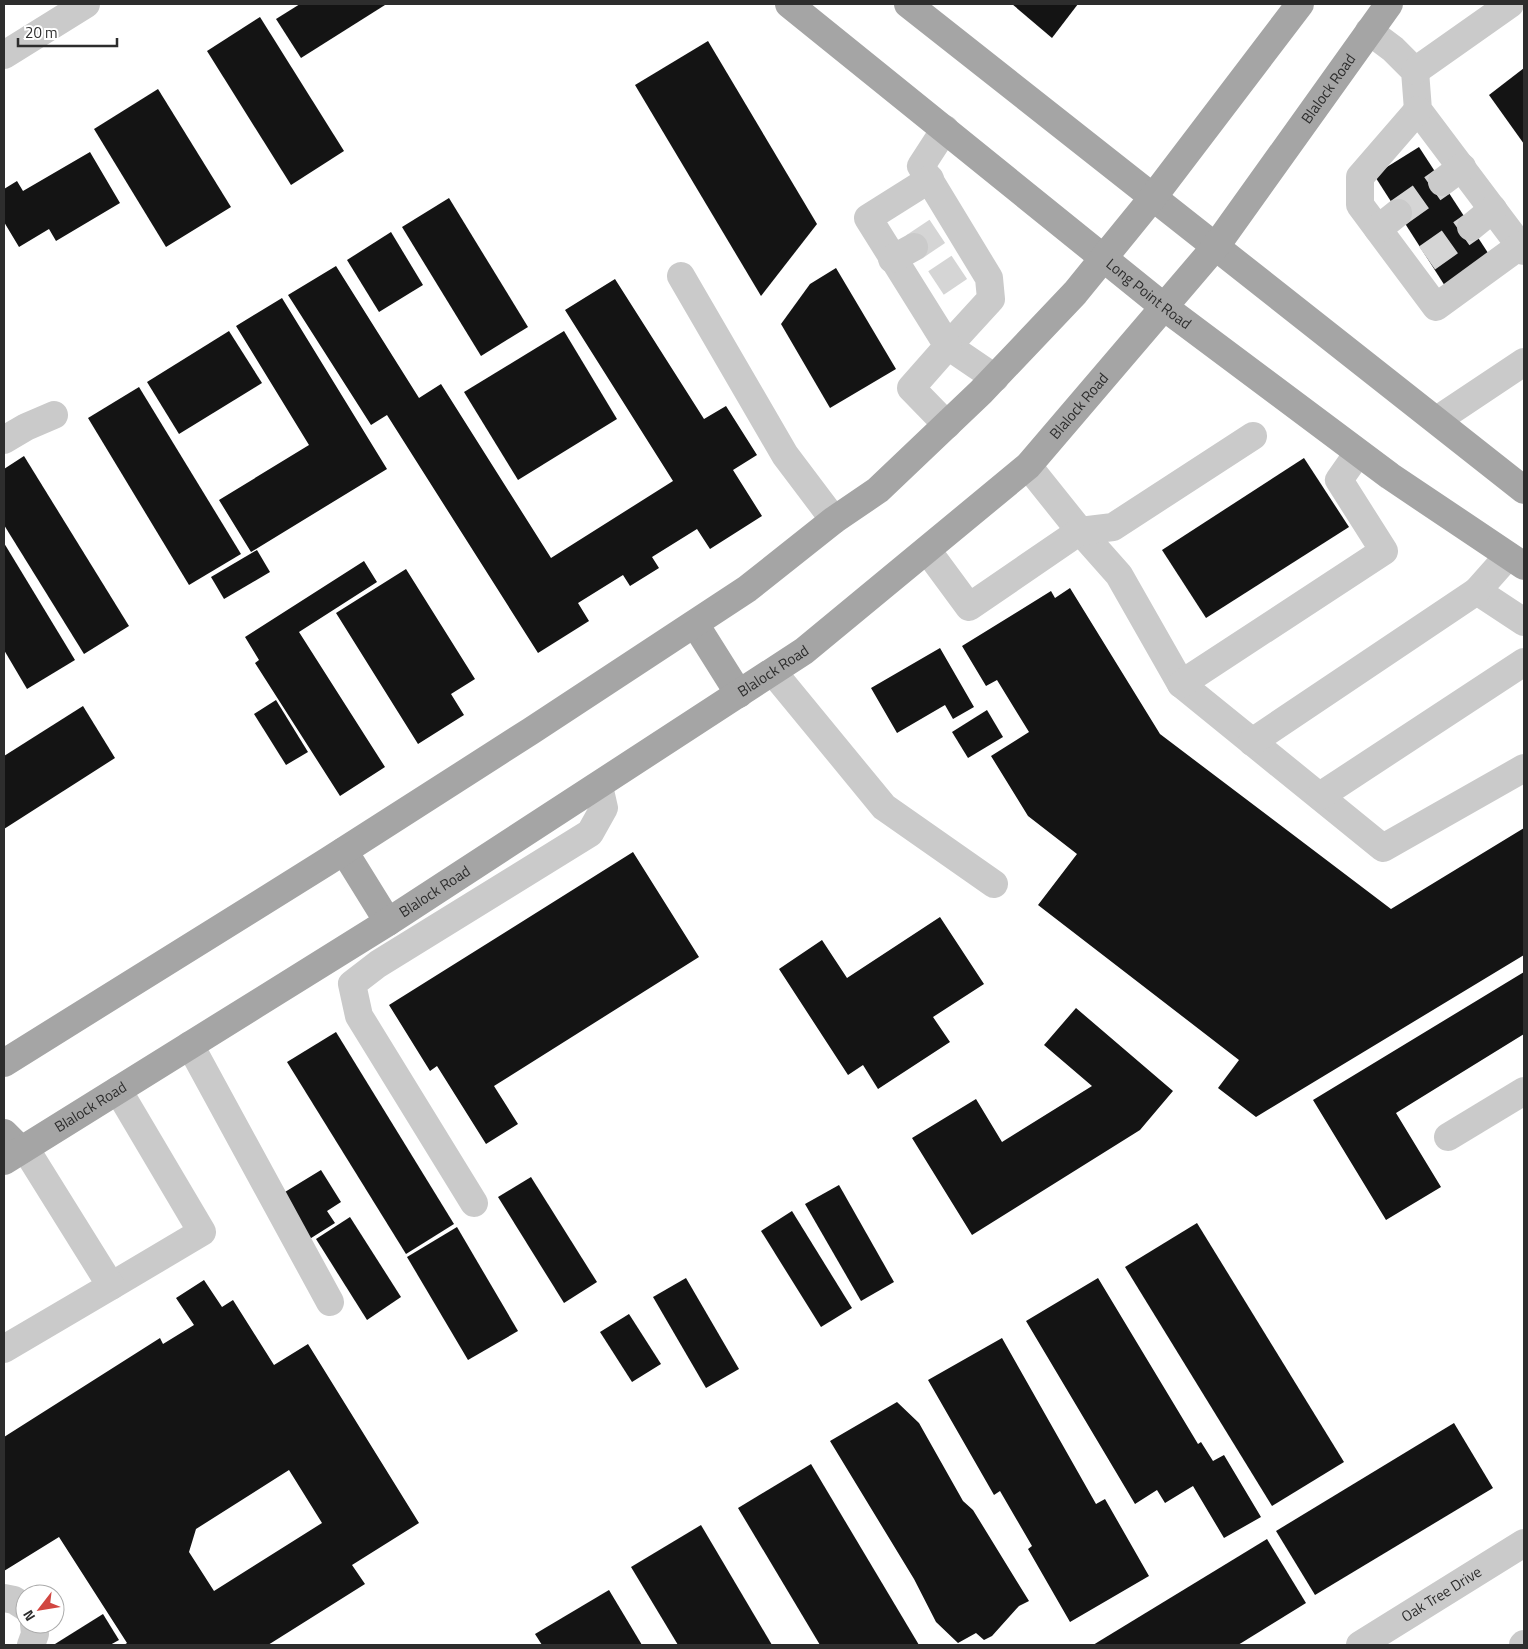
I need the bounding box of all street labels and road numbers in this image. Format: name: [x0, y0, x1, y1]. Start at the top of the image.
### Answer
street label: Blalock Road: [1295, 49, 1361, 128]
street label: Long Point Road: [1101, 253, 1196, 335]
street label: Blalock Road: [1044, 368, 1114, 444]
street label: Blalock Road: [733, 639, 813, 702]
street label: Blalock Road: [394, 859, 475, 923]
street label: Blalock Road: [50, 1075, 131, 1138]
street label: Oak Tree Drive: [1397, 1560, 1486, 1628]

